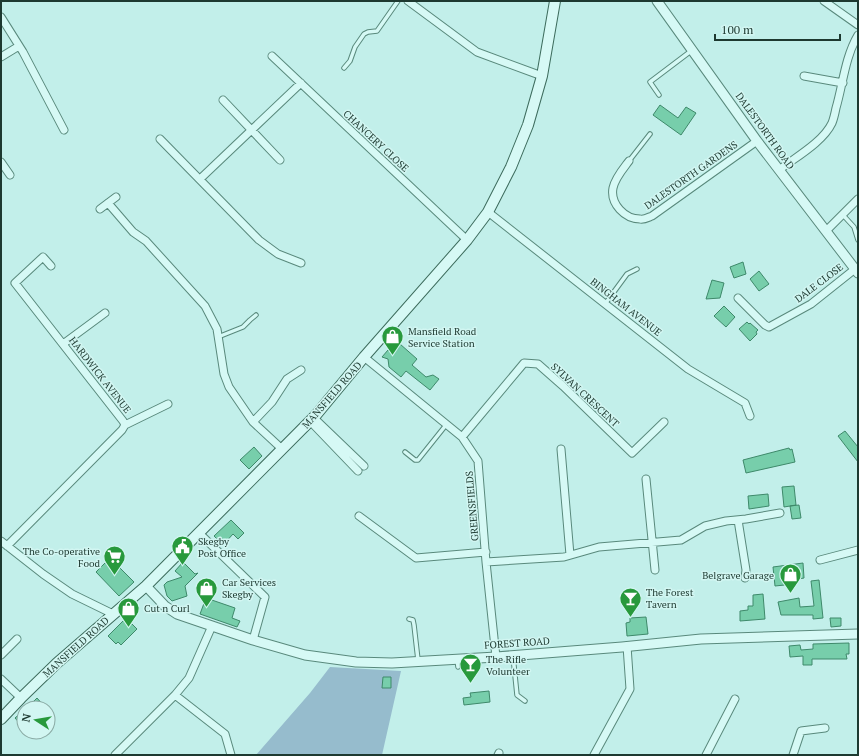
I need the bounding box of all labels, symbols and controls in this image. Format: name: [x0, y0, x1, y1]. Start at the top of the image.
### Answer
scale bar: [715, 16, 840, 42]
text: 100 m: [721, 22, 754, 37]
street label: DALESTORTH ROAD: [733, 90, 797, 172]
street label: CHANCERY CLOSE: [340, 107, 412, 175]
street label: DALESTORTH GARDENS: [642, 138, 740, 212]
street label: DALE CLOSE: [792, 260, 846, 305]
street label: BINGHAM AVENUE: [588, 275, 665, 339]
shop icon: Mansfield Road Service Station: [380, 324, 406, 357]
place label: Mansfield Road Service Station: [408, 325, 477, 350]
street label: HARDWICK AVENUE: [66, 334, 134, 416]
street label: MANSFIELD ROAD: [299, 359, 365, 431]
street label: SYLVAN CRESCENT: [548, 360, 622, 430]
street label: GREENSFIELDS: [462, 470, 482, 542]
public building icon: Skegby Post Office: [170, 534, 196, 567]
place label: Skegby Post Office: [198, 535, 246, 560]
supermarket icon: The Co-operative Food: [102, 544, 128, 577]
place label: The Co-operative Food: [23, 545, 100, 570]
shop icon: Belgrave Garage: [777, 562, 803, 595]
place label: Belgrave Garage: [702, 569, 774, 582]
shop icon: Car Services Skegby: [194, 575, 220, 608]
place label: Car Services Skegby: [222, 576, 276, 601]
bar icon: The Forest Tavern: [618, 585, 644, 618]
place label: The Forest Tavern: [646, 586, 694, 611]
shop icon: Cut n Curl: [116, 595, 142, 628]
place label: Cut n Curl: [144, 602, 190, 615]
street label: MANSFIELD ROAD: [40, 614, 112, 680]
street label: FOREST ROAD: [484, 634, 550, 652]
bar icon: The Rifle Volunteer: [458, 652, 484, 685]
place label: The Rifle Volunteer: [486, 653, 530, 678]
north arrow: [16, 700, 56, 740]
text: N: [19, 712, 34, 723]

